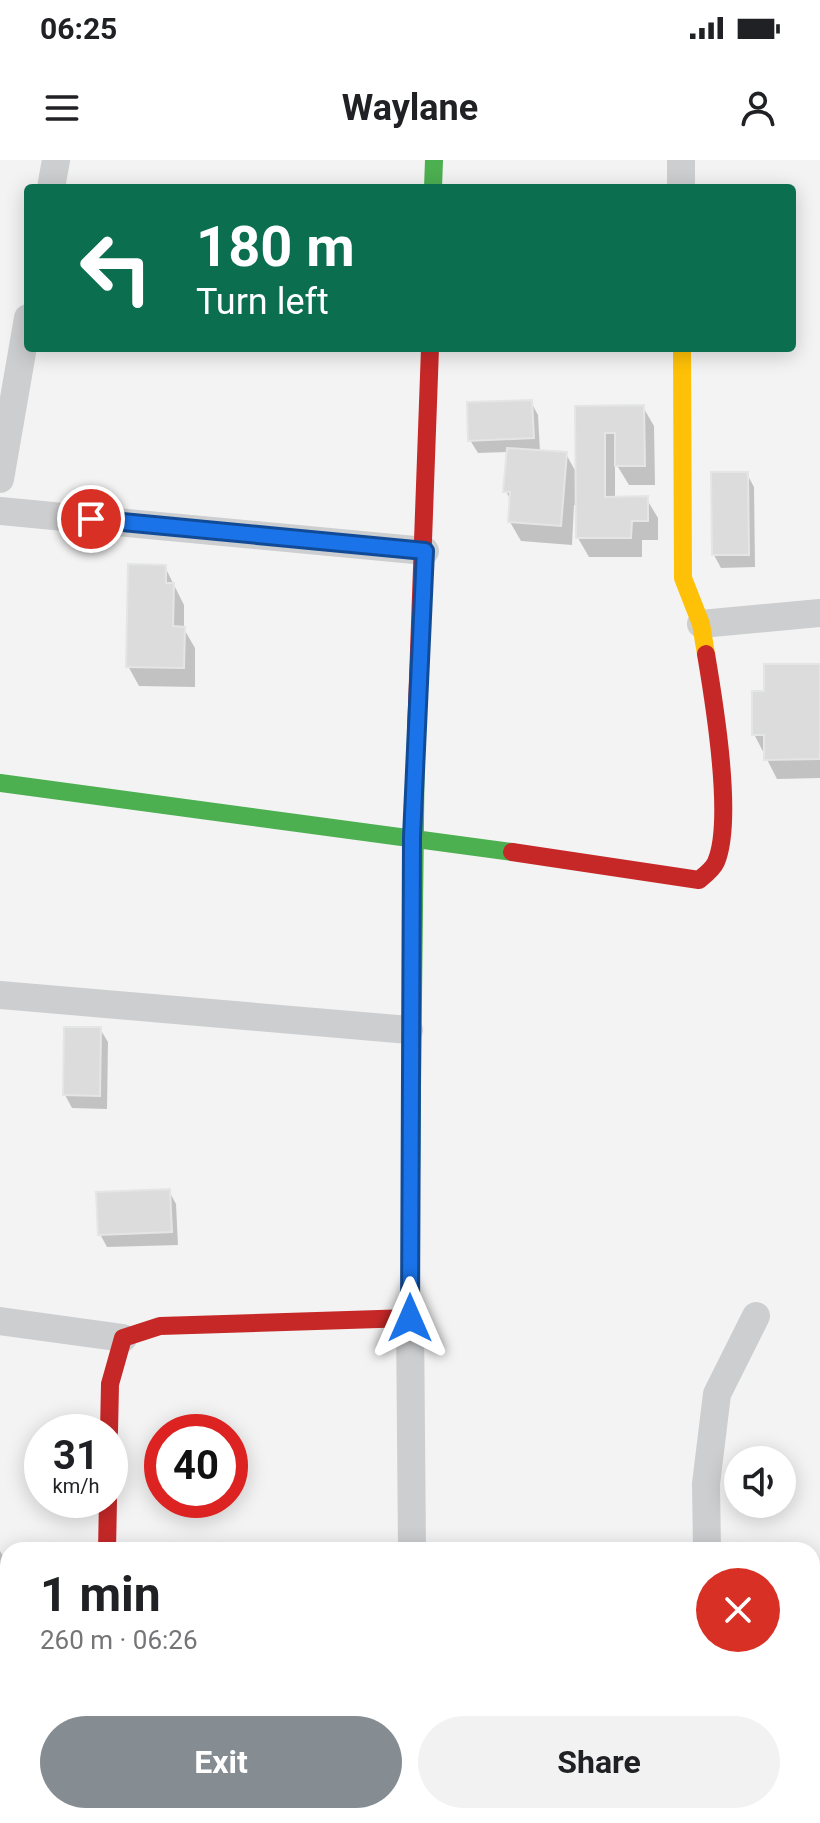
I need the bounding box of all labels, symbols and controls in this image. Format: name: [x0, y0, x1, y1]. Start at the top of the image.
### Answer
text: 06:25: [40, 11, 117, 46]
icon: menu: [40, 86, 84, 130]
icon: person: [736, 86, 780, 130]
text: Waylane: [342, 87, 478, 129]
text: 180 m: [196, 214, 355, 280]
icon: left: [64, 216, 168, 320]
text: Turn left: [196, 281, 329, 323]
pin: [57, 485, 125, 553]
icon: arrive: [69, 497, 113, 541]
position arrow: [368, 1276, 452, 1360]
speed limit sign: 40: [144, 1414, 248, 1518]
text: 31: [53, 1432, 99, 1479]
map controls: [724, 1446, 796, 1518]
button: sound: [724, 1446, 796, 1518]
text: km/h: [53, 1474, 99, 1498]
text: 1 min: [40, 1566, 161, 1623]
button: close: [696, 1568, 780, 1652]
text: 260 m · 06:26: [40, 1625, 198, 1655]
button: Exit: [40, 1716, 402, 1808]
button: Share: [418, 1716, 780, 1808]

